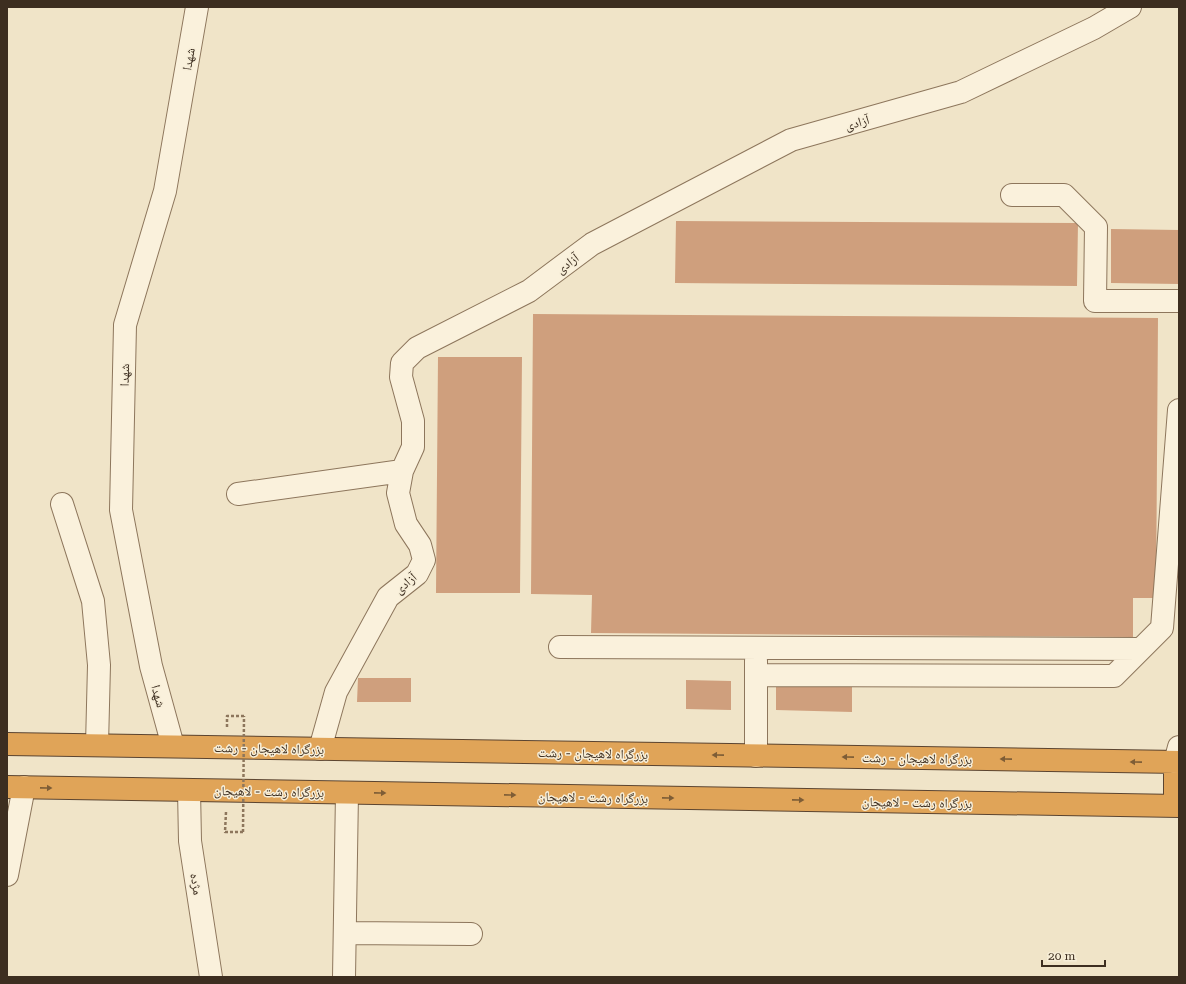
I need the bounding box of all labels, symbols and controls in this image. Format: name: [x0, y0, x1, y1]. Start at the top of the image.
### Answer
street label: شهدا: [179, 47, 198, 72]
street label: آزادی: [843, 112, 872, 134]
street label: آزادی: [553, 250, 583, 278]
street label: شهدا: [117, 363, 132, 387]
street label: آزادی: [391, 569, 421, 598]
street label: شهدا: [148, 683, 169, 709]
street label: بزرگراه لاهیجان - رشت: [214, 740, 324, 758]
street label: بزرگراه لاهیجان - رشت: [538, 745, 648, 763]
street label: بزرگراه لاهیجان - رشت: [862, 750, 972, 768]
one-way arrow: [711, 752, 724, 758]
one-way arrow: [841, 754, 854, 760]
one-way arrow: [1000, 756, 1012, 763]
one-way arrow: [1130, 758, 1142, 765]
street label: بزرگراه رشت - لاهیجان: [214, 783, 324, 801]
one-way arrow: [40, 785, 53, 791]
street label: بزرگراه رشت - لاهیجان: [538, 789, 648, 807]
one-way arrow: [374, 790, 387, 796]
one-way arrow: [504, 792, 517, 798]
street label: بزرگراه رشت - لاهیجان: [862, 794, 972, 812]
one-way arrow: [662, 795, 675, 801]
one-way arrow: [792, 797, 805, 803]
street label: مژده: [186, 872, 206, 896]
scale bar: [1042, 942, 1105, 968]
text: 20 m: [1048, 949, 1075, 963]

